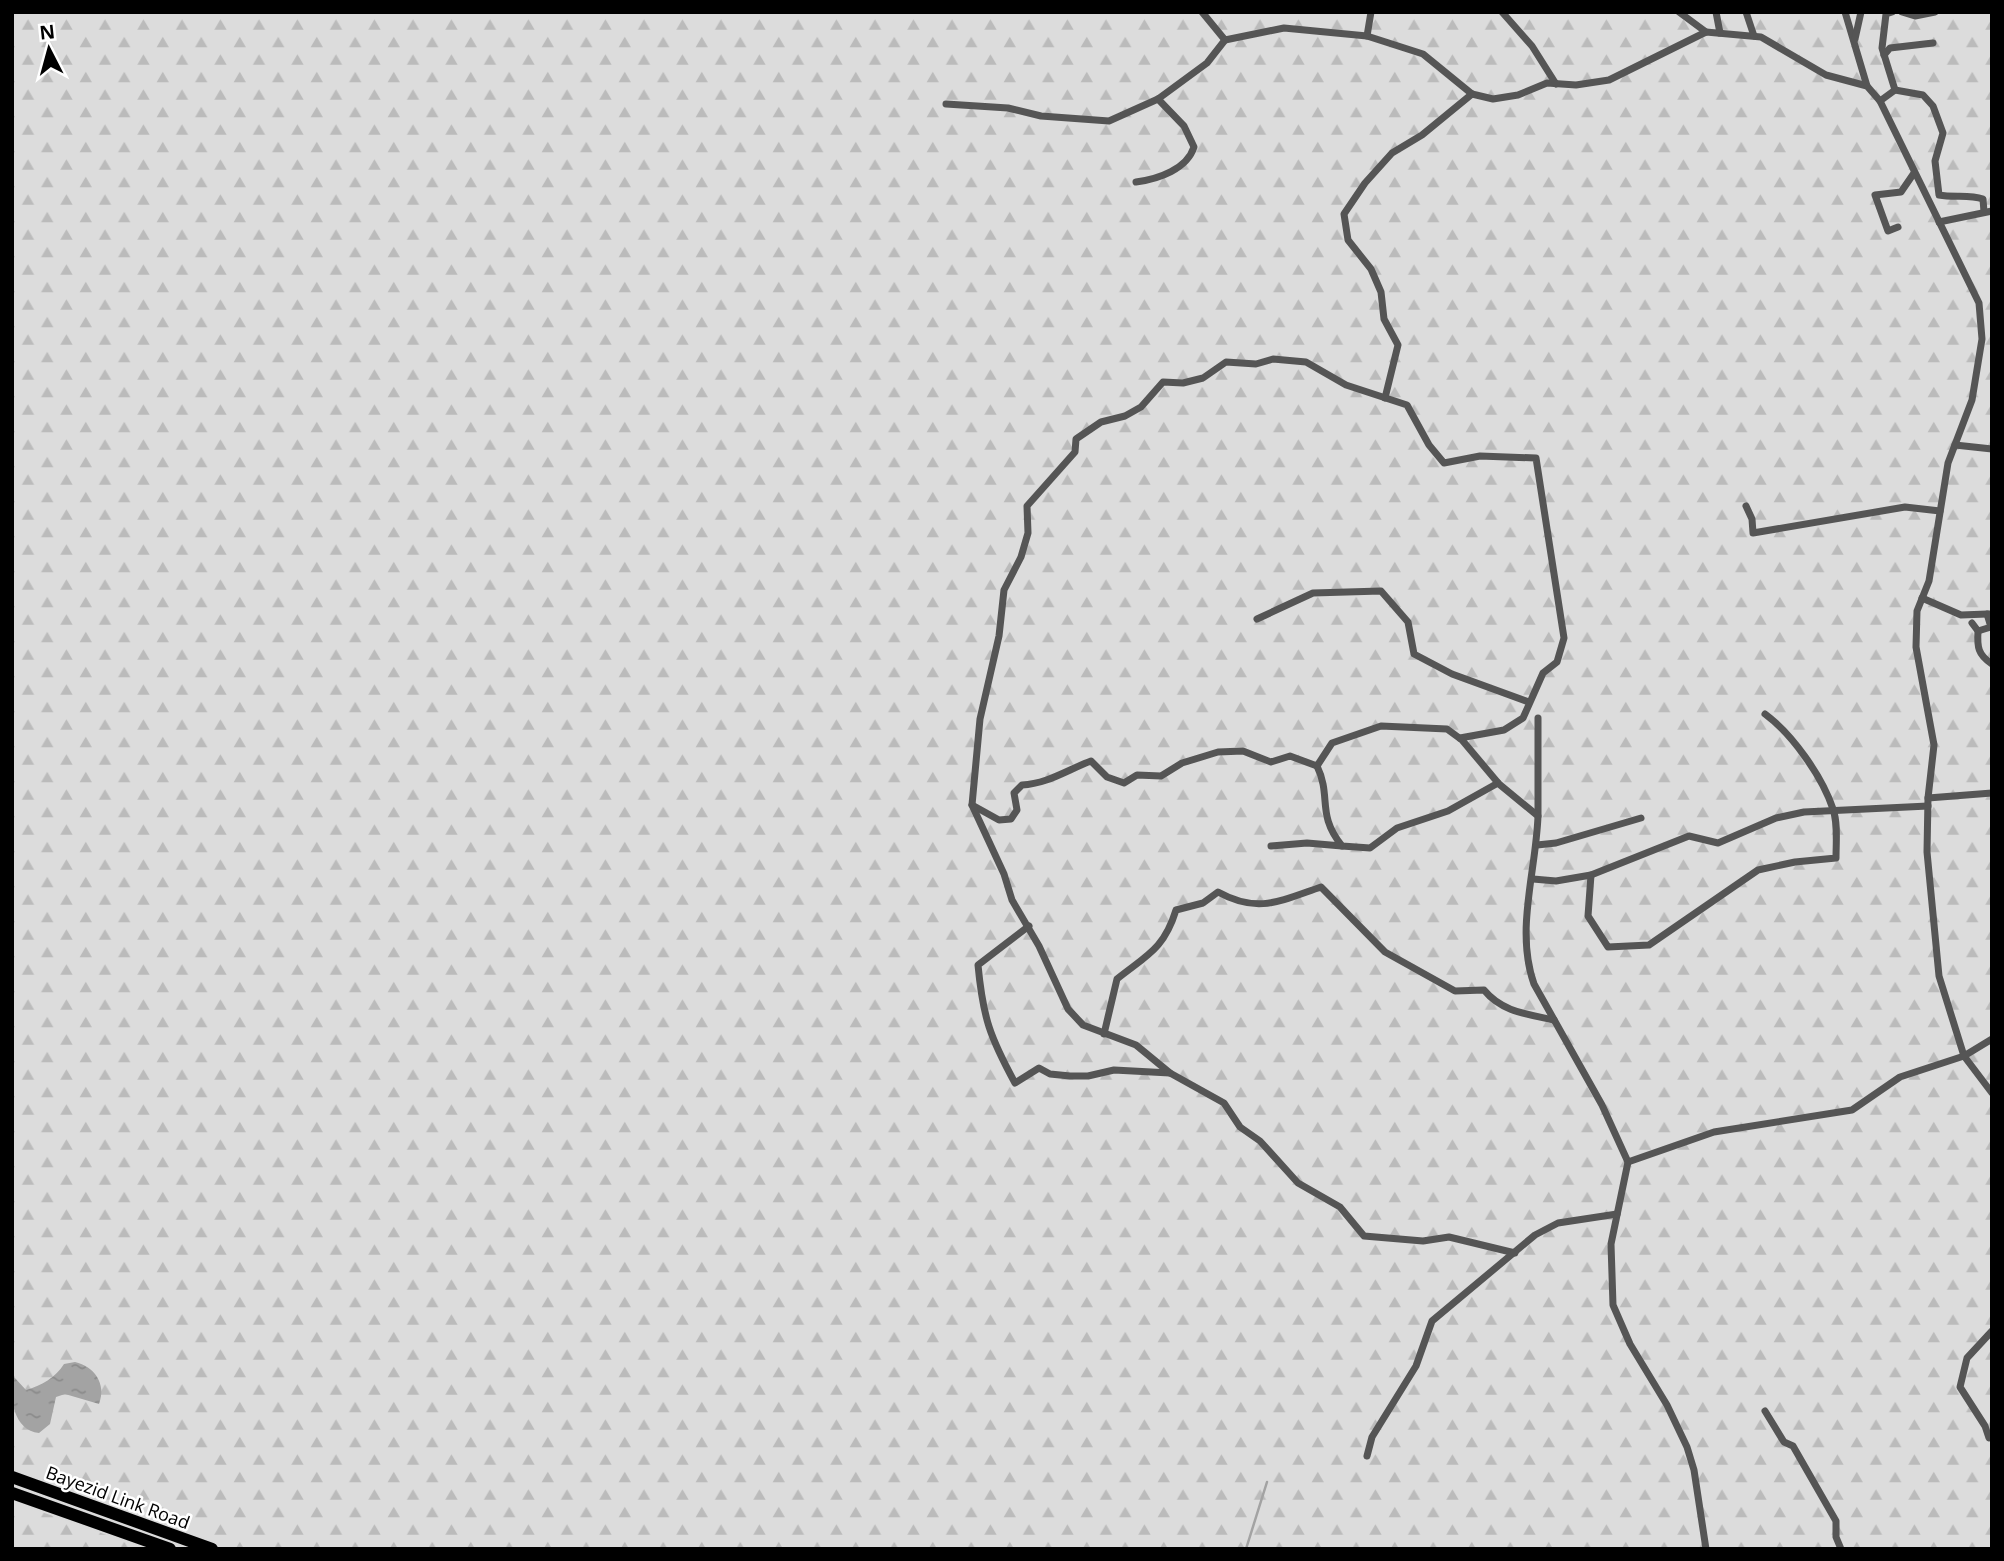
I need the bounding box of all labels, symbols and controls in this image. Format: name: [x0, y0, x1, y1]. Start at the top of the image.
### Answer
north arrow: [14, 14, 84, 84]
text: N: [38, 18, 56, 46]
street label: Bayezid Link Road: [43, 1460, 193, 1534]

